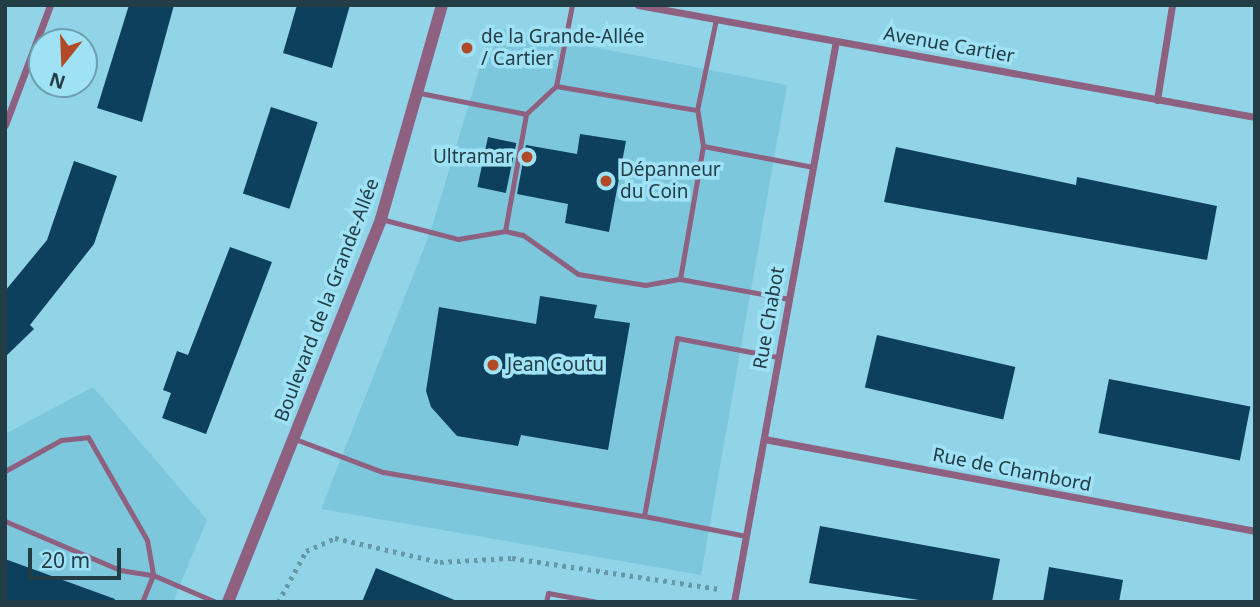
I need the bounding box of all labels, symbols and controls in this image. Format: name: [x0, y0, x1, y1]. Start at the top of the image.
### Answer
street label: Avenue Cartier: [882, 22, 1016, 68]
place label: de la Grande-Allée / Cartier: [481, 26, 644, 70]
north arrow: [28, 28, 98, 98]
marker: de la Grande-Allée / Cartier: [459, 40, 475, 56]
text: N: [46, 66, 69, 96]
place label: Ultramar: [433, 146, 513, 168]
marker: Ultramar: [519, 149, 535, 165]
place label: Dépanneur du Coin: [620, 159, 721, 203]
marker: Dépanneur du Coin: [598, 173, 614, 189]
street label: Boulevard de la Grande-Allée: [270, 175, 384, 425]
street label: Rue Chabot: [749, 265, 789, 371]
place label: Jean Coutu: [507, 354, 604, 376]
marker: Jean Coutu: [485, 357, 501, 373]
street label: Rue de Chambord: [931, 443, 1093, 497]
scale bar: [32, 534, 124, 578]
text: 20 m: [41, 546, 90, 574]

